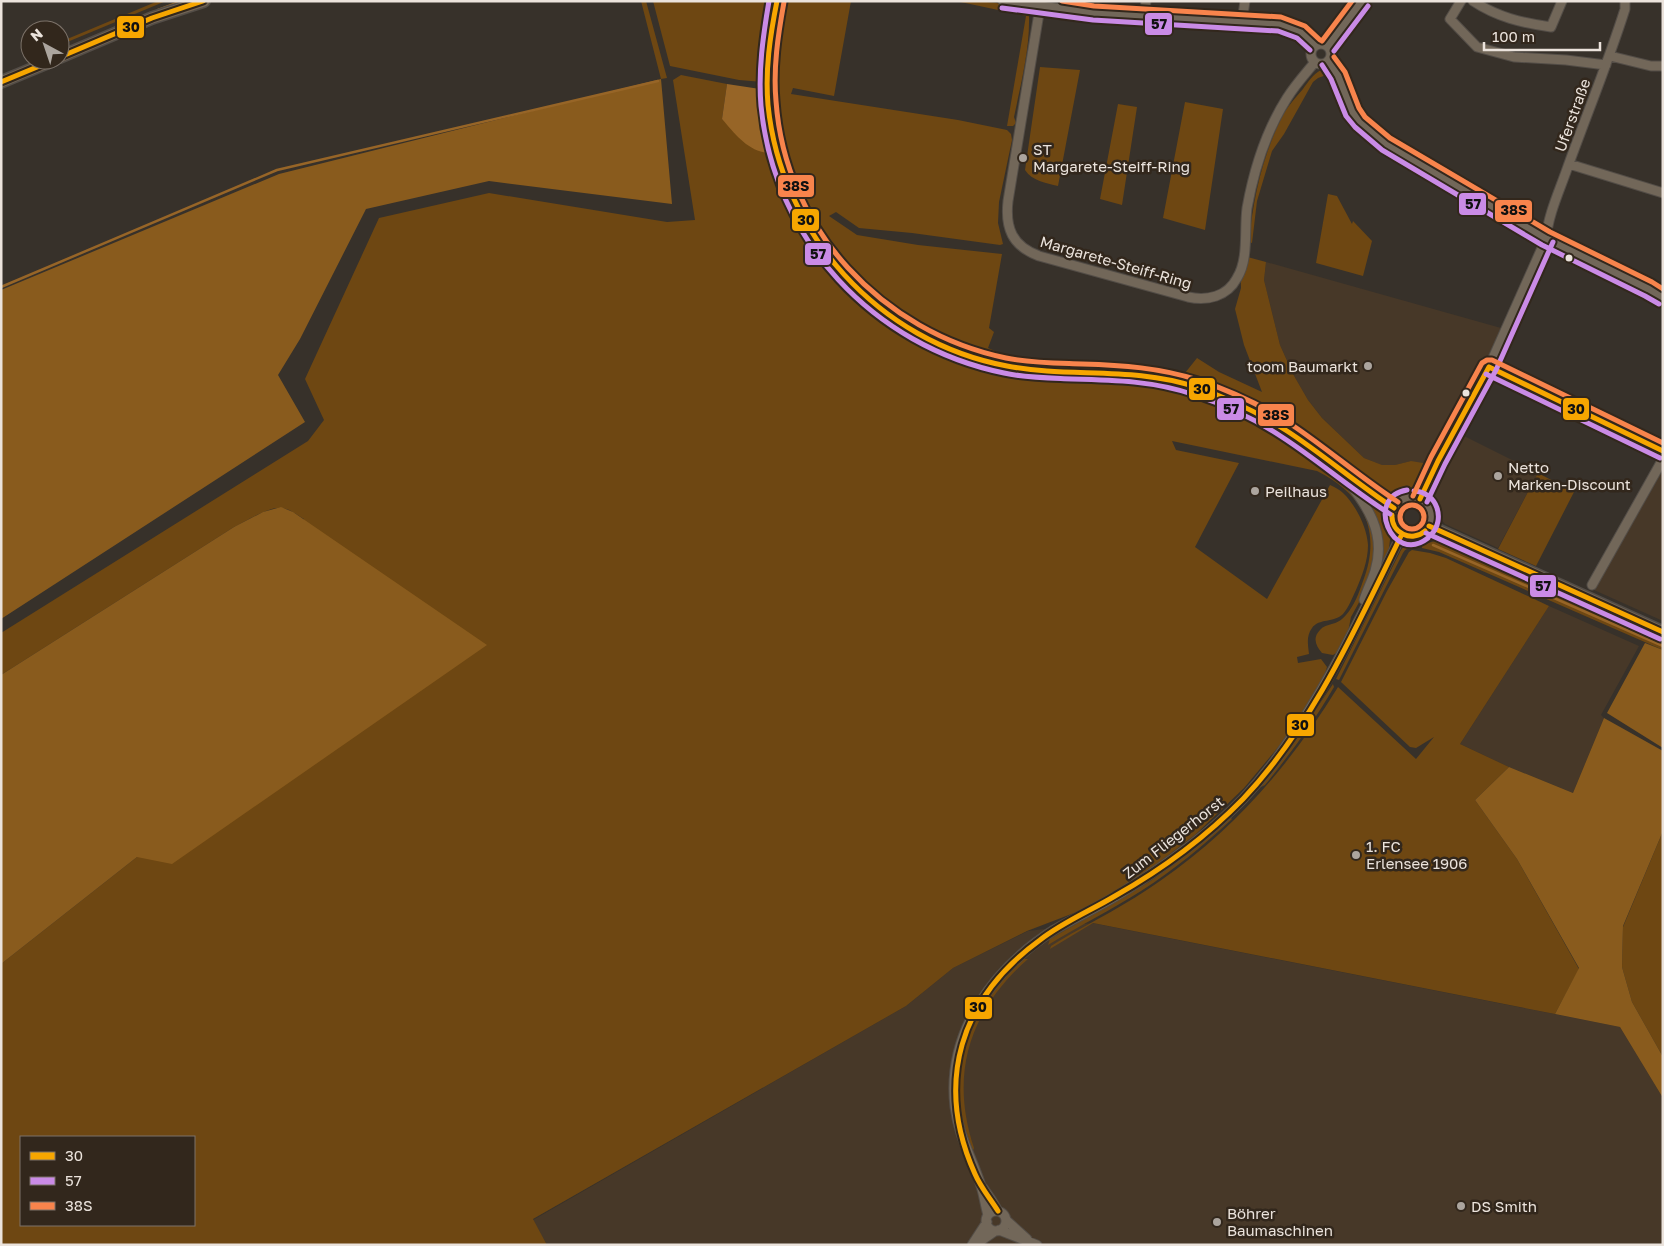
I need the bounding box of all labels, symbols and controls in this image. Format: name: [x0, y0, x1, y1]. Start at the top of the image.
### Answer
line badge: 57: [1144, 12, 1173, 36]
line badge: 30: [116, 15, 145, 39]
text: 57: [1151, 15, 1167, 32]
text: 30: [122, 18, 140, 35]
north arrow: [20, 20, 70, 70]
scale bar: [1484, 20, 1600, 52]
text: N: [27, 25, 46, 45]
text: 100 m: [1492, 27, 1535, 45]
street label: Uferstraße: [1550, 76, 1594, 154]
place label: ST Margarete-Steiff-Ring: [1033, 140, 1190, 175]
marker: ST Margarete-Steiff-Ring: [1017, 152, 1029, 164]
line badge: 38S: [777, 174, 815, 198]
text: 38S: [783, 177, 809, 194]
line badge: 57: [1458, 192, 1487, 216]
text: 57: [1465, 195, 1481, 212]
line badge: 38S: [1494, 199, 1533, 223]
text: 38S: [1501, 201, 1527, 218]
line badge: 30: [791, 208, 820, 232]
text: 30: [797, 211, 815, 228]
street label: Margarete-Steiff-Ring: [1038, 232, 1194, 292]
line badge: 57: [804, 242, 832, 266]
text: 57: [810, 245, 826, 262]
unlabelled marker: [1564, 253, 1574, 263]
place label: toom Baumarkt: [1247, 357, 1358, 375]
marker: toom Baumarkt: [1362, 360, 1374, 372]
line badge: 30: [1188, 377, 1216, 401]
text: 30: [1193, 380, 1211, 397]
unlabelled marker: [1461, 388, 1471, 398]
line badge: 57: [1216, 397, 1245, 421]
line badge: 30: [1562, 397, 1590, 421]
text: 57: [1223, 400, 1239, 417]
text: 30: [1567, 400, 1585, 417]
line badge: 38S: [1257, 403, 1295, 427]
text: 38S: [1263, 406, 1289, 423]
place label: Netto Marken-Discount: [1508, 458, 1631, 493]
marker: Netto Marken-Discount: [1492, 470, 1504, 482]
place label: Peilhaus: [1265, 482, 1327, 500]
marker: Peilhaus: [1249, 485, 1261, 497]
line badge: 57: [1529, 574, 1557, 598]
text: 57: [1535, 577, 1551, 594]
line badge: 30: [1286, 713, 1315, 737]
text: 30: [1291, 716, 1309, 733]
street label: Zum Fliegerhorst: [1119, 792, 1227, 882]
place label: 1. FC Erlensee 1906: [1366, 837, 1467, 872]
marker: 1. FC Erlensee 1906: [1350, 849, 1362, 861]
line badge: 30: [964, 996, 993, 1020]
text: 30: [969, 998, 987, 1015]
legend: [20, 1136, 195, 1226]
text: 30: [65, 1146, 83, 1164]
text: 57: [65, 1171, 82, 1189]
text: 38S: [65, 1196, 93, 1214]
place label: DS Smith: [1471, 1197, 1537, 1215]
marker: DS Smith: [1455, 1200, 1467, 1212]
place label: Böhrer Baumaschinen: [1227, 1204, 1333, 1239]
marker: Böhrer Baumaschinen: [1211, 1216, 1223, 1228]

